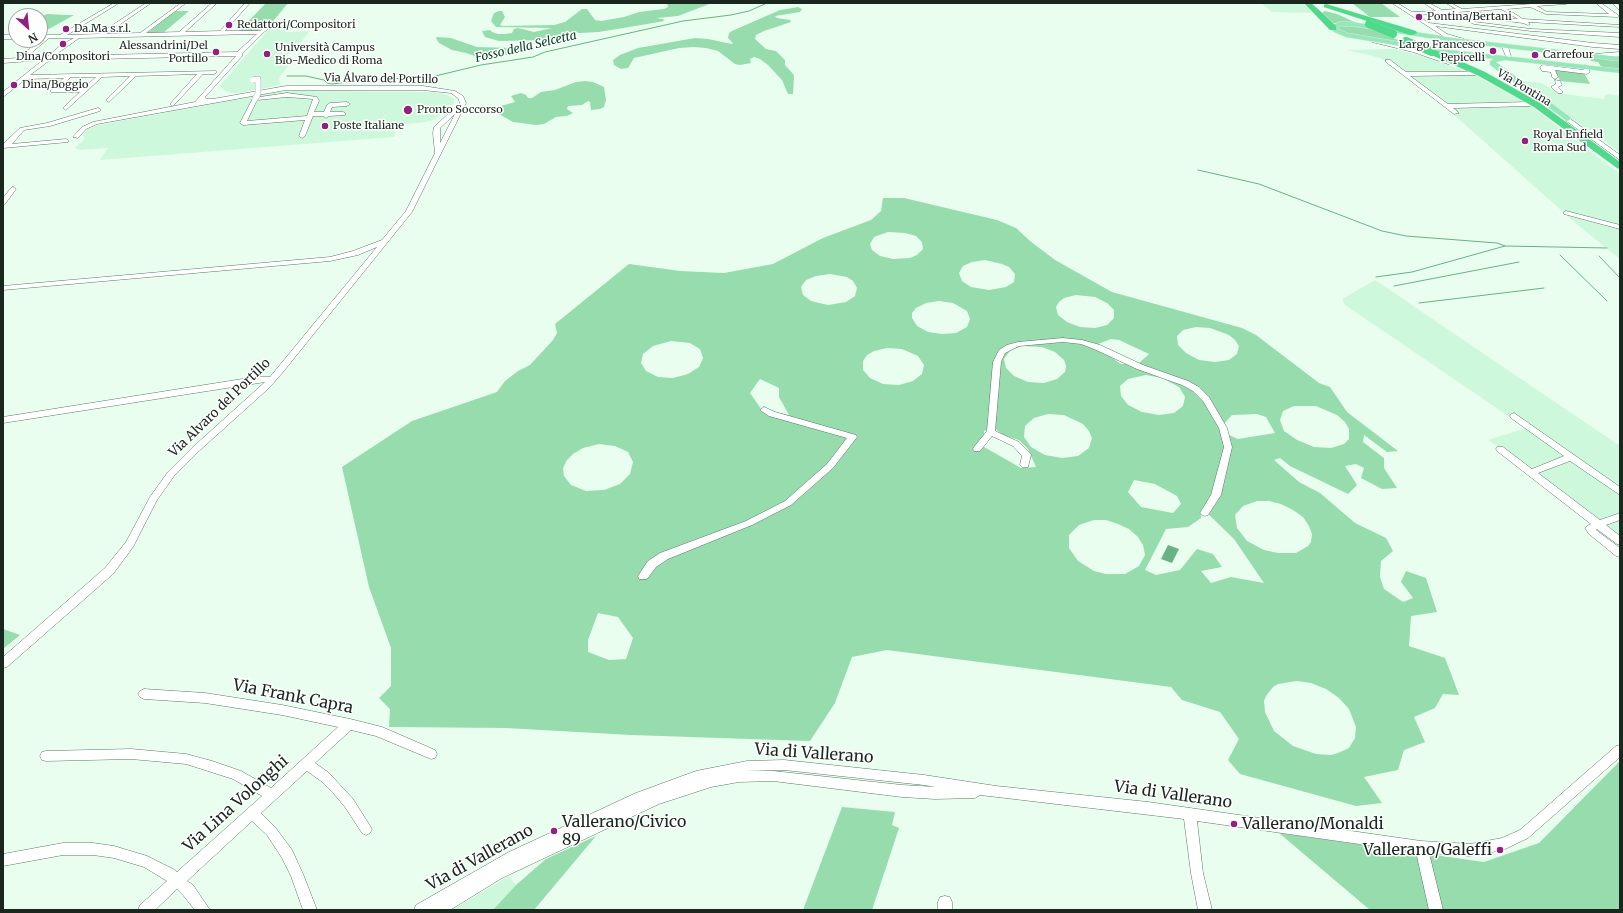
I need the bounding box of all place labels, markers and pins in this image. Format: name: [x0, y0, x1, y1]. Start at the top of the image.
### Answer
place label: Pontina/Bertani: [1427, 10, 1512, 24]
marker: Pontina/Bertani: [1414, 12, 1424, 22]
place label: Redattori/Compositori: [237, 18, 355, 32]
marker: Redattori/Compositori: [224, 20, 234, 30]
place label: Da.Ma s.r.l.: [74, 22, 131, 36]
marker: Da.Ma s.r.l.: [61, 24, 71, 34]
place label: Largo Francesco Pepicelli: [1399, 38, 1485, 64]
marker: Dina/Compositori: [58, 39, 68, 49]
place label: Alessandrini/Del Portillo: [119, 39, 208, 65]
place label: Università Campus Bio-Medico di Roma: [275, 41, 382, 67]
marker: Largo Francesco Pepicelli: [1488, 46, 1498, 56]
marker: Alessandrini/Del Portillo: [211, 47, 221, 57]
place label: Carrefour: [1543, 48, 1594, 62]
marker: Università Campus Bio-Medico di Roma: [262, 49, 272, 59]
place label: Dina/Compositori: [16, 50, 110, 64]
marker: Carrefour: [1530, 50, 1540, 60]
place label: Dina/Boggio: [22, 78, 88, 92]
marker: Dina/Boggio: [9, 80, 19, 90]
place label: Pronto Soccorso: [417, 103, 503, 117]
marker: Pronto Soccorso: [402, 104, 414, 116]
place label: Poste Italiane: [333, 119, 404, 133]
marker: Poste Italiane: [320, 121, 330, 131]
place label: Royal Enfield Roma Sud: [1533, 128, 1603, 154]
marker: Royal Enfield Roma Sud: [1520, 136, 1530, 146]
place label: Vallerano/Civico 89: [562, 812, 686, 850]
place label: Vallerano/Monaldi: [1242, 814, 1384, 834]
marker: Vallerano/Monaldi: [1229, 819, 1239, 829]
marker: Vallerano/Civico 89: [549, 826, 559, 836]
place label: Vallerano/Galeffi: [1363, 840, 1492, 860]
marker: Vallerano/Galeffi: [1495, 845, 1505, 855]

